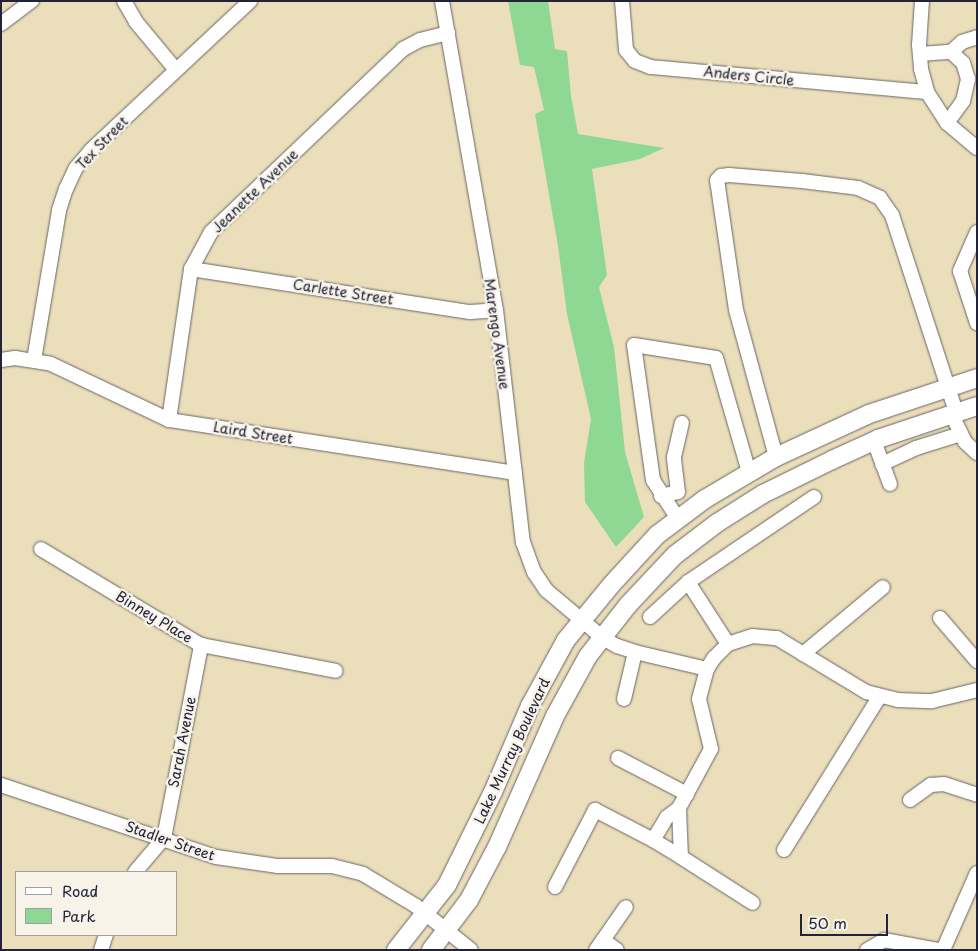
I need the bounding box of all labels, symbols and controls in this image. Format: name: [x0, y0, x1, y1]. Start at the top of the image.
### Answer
street label: Anders Circle: [703, 63, 795, 89]
street label: Tex Street: [72, 112, 132, 174]
street label: Jeanette Avenue: [209, 146, 301, 236]
street label: Carlette Street: [292, 276, 394, 308]
street label: Marengo Avenue: [481, 277, 513, 391]
street label: Laird Street: [212, 418, 294, 448]
street label: Binney Place: [112, 587, 196, 647]
street label: Lake Murray Boulevard: [471, 676, 553, 826]
street label: Sarah Avenue: [165, 695, 199, 789]
street label: Stadler Street: [122, 818, 218, 864]
legend: [15, 871, 178, 936]
text: Road: [62, 879, 98, 902]
text: Park: [62, 904, 96, 927]
scale bar: [803, 904, 890, 936]
text: 50 m: [808, 911, 847, 934]

